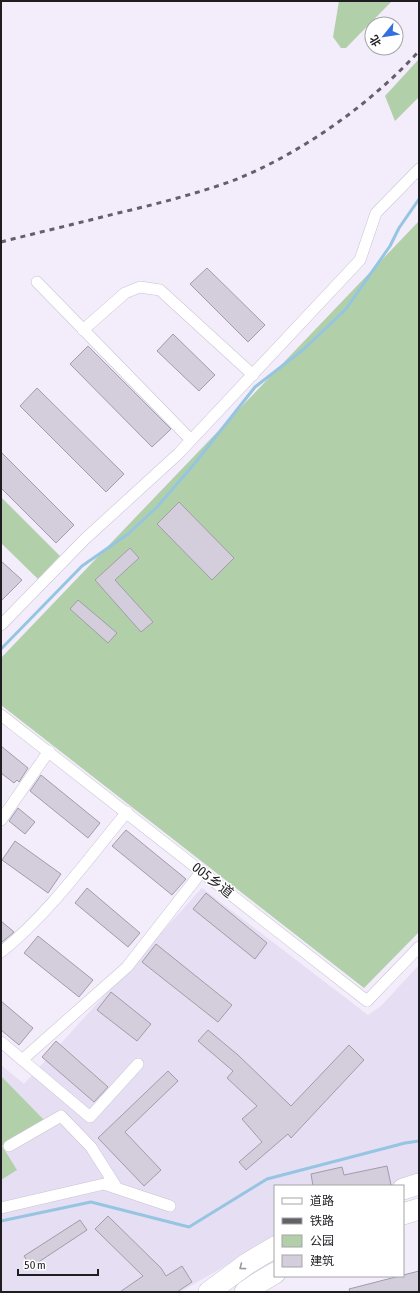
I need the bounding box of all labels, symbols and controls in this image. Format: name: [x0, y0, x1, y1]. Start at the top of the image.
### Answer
north arrow: [364, 16, 404, 56]
text: 北: [367, 33, 383, 49]
street label: 005乡道: [189, 859, 237, 901]
legend: [274, 1185, 404, 1277]
text: 道路: [310, 1194, 334, 1208]
text: 铁路: [310, 1214, 334, 1228]
text: 公园: [310, 1234, 334, 1248]
scale bar: [18, 1251, 98, 1277]
text: 建筑: [310, 1254, 334, 1268]
text: 50 m: [24, 1258, 46, 1272]
one-way arrow: [239, 1262, 246, 1269]

